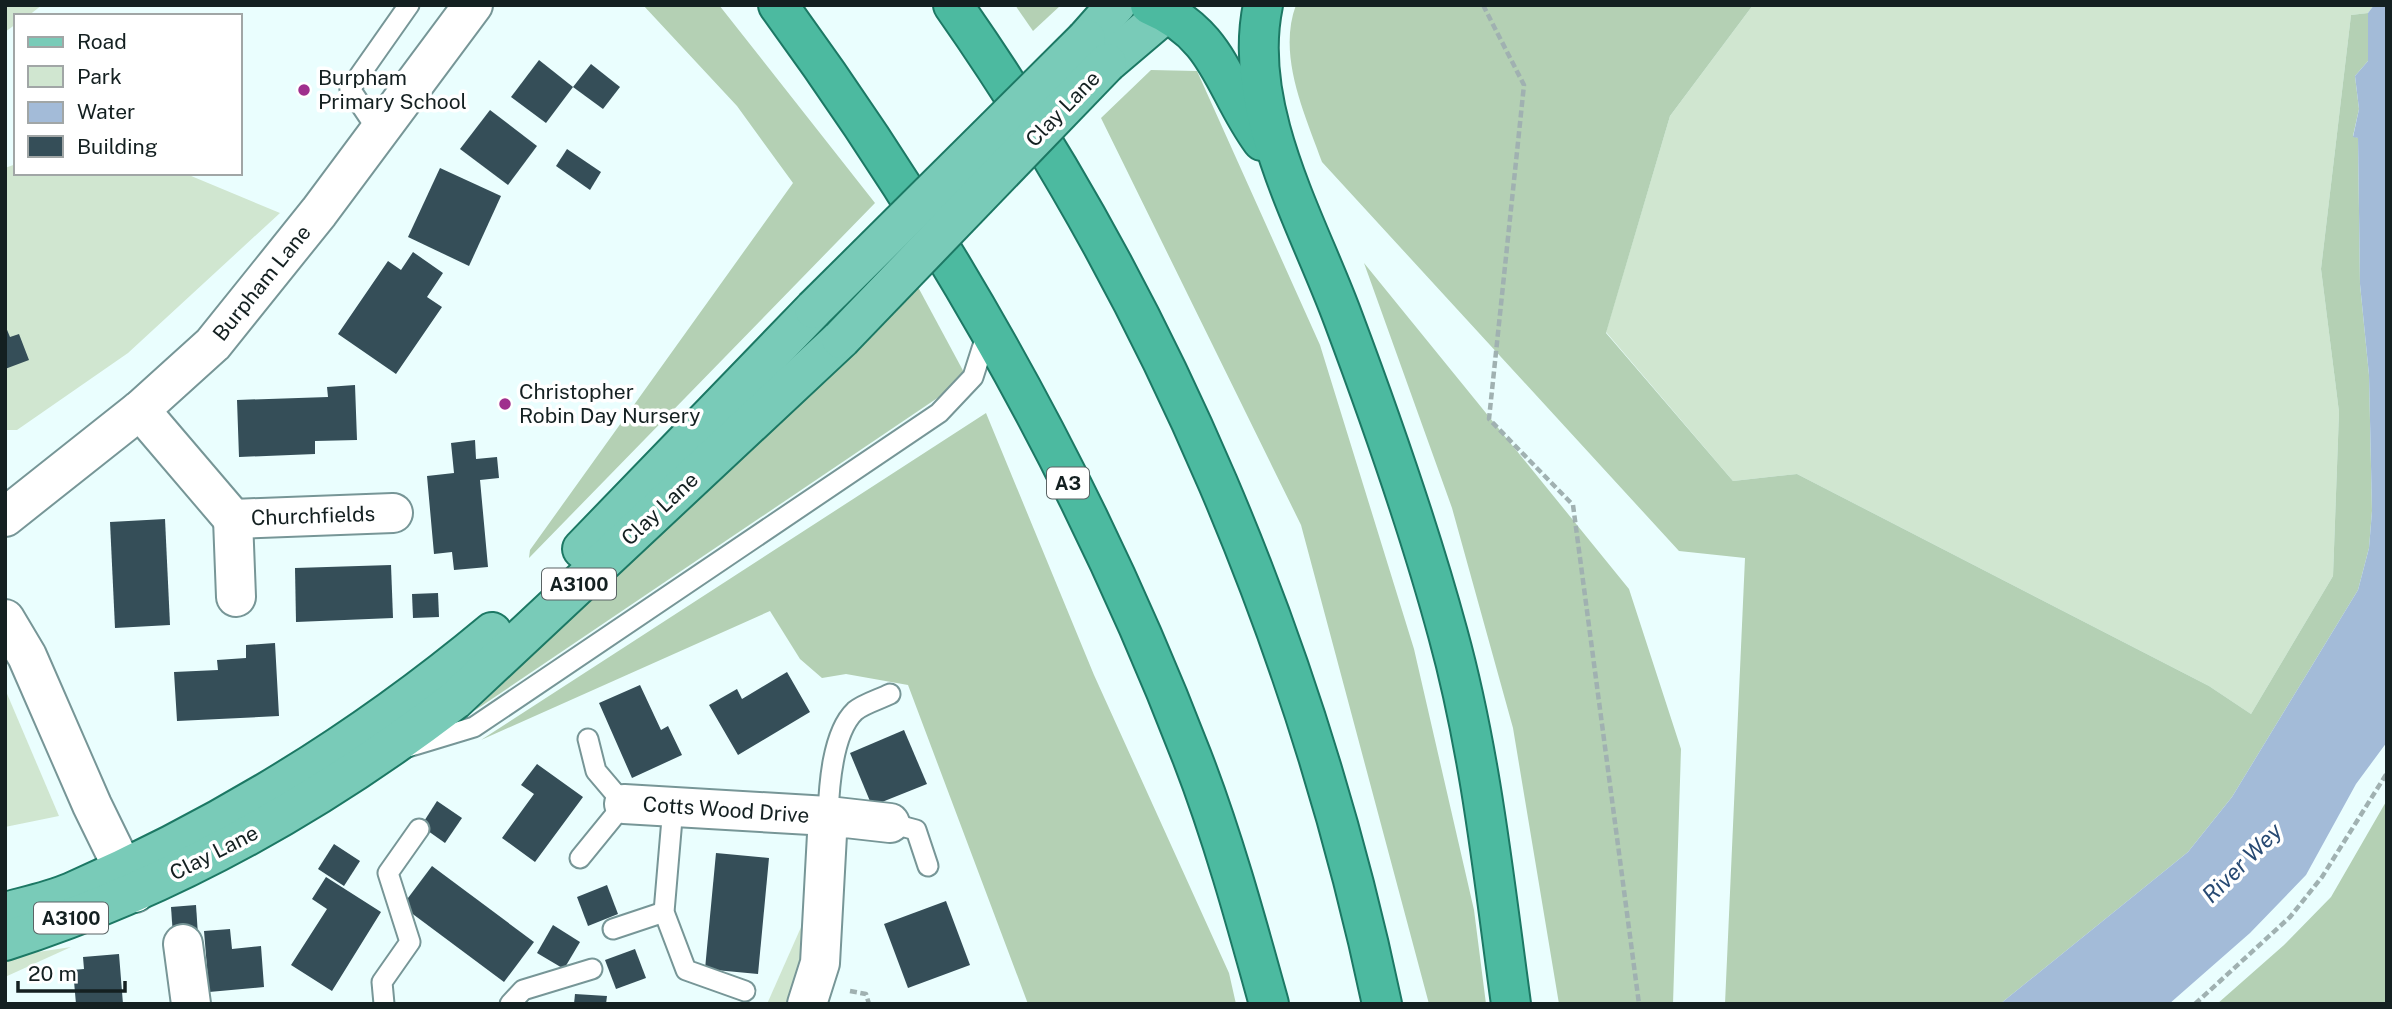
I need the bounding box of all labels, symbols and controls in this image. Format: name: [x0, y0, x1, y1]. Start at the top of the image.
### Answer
legend: [14, 14, 242, 175]
text: Road: [77, 29, 127, 54]
text: Park: [77, 64, 122, 89]
place label: Burpham Primary School: [318, 65, 467, 114]
street label: Clay Lane: [1020, 66, 1105, 152]
marker: Burpham Primary School: [296, 82, 312, 98]
text: Water: [77, 99, 135, 124]
text: Building: [77, 134, 158, 159]
street label: Burpham Lane: [207, 220, 316, 346]
place label: Christopher Robin Day Nursery: [519, 379, 700, 428]
marker: Christopher Robin Day Nursery: [497, 396, 513, 412]
street label: Clay Lane: [616, 467, 703, 550]
road number: A3: [1047, 468, 1089, 498]
street label: Churchfields: [250, 501, 376, 530]
road number: A3100: [542, 568, 616, 600]
street label: Cotts Wood Drive: [642, 791, 810, 828]
water label: River Wey: [2196, 816, 2288, 908]
street label: Clay Lane: [165, 820, 262, 885]
road number: A3100: [34, 902, 108, 934]
scale bar: [18, 950, 124, 994]
text: 20 m: [28, 961, 77, 986]

